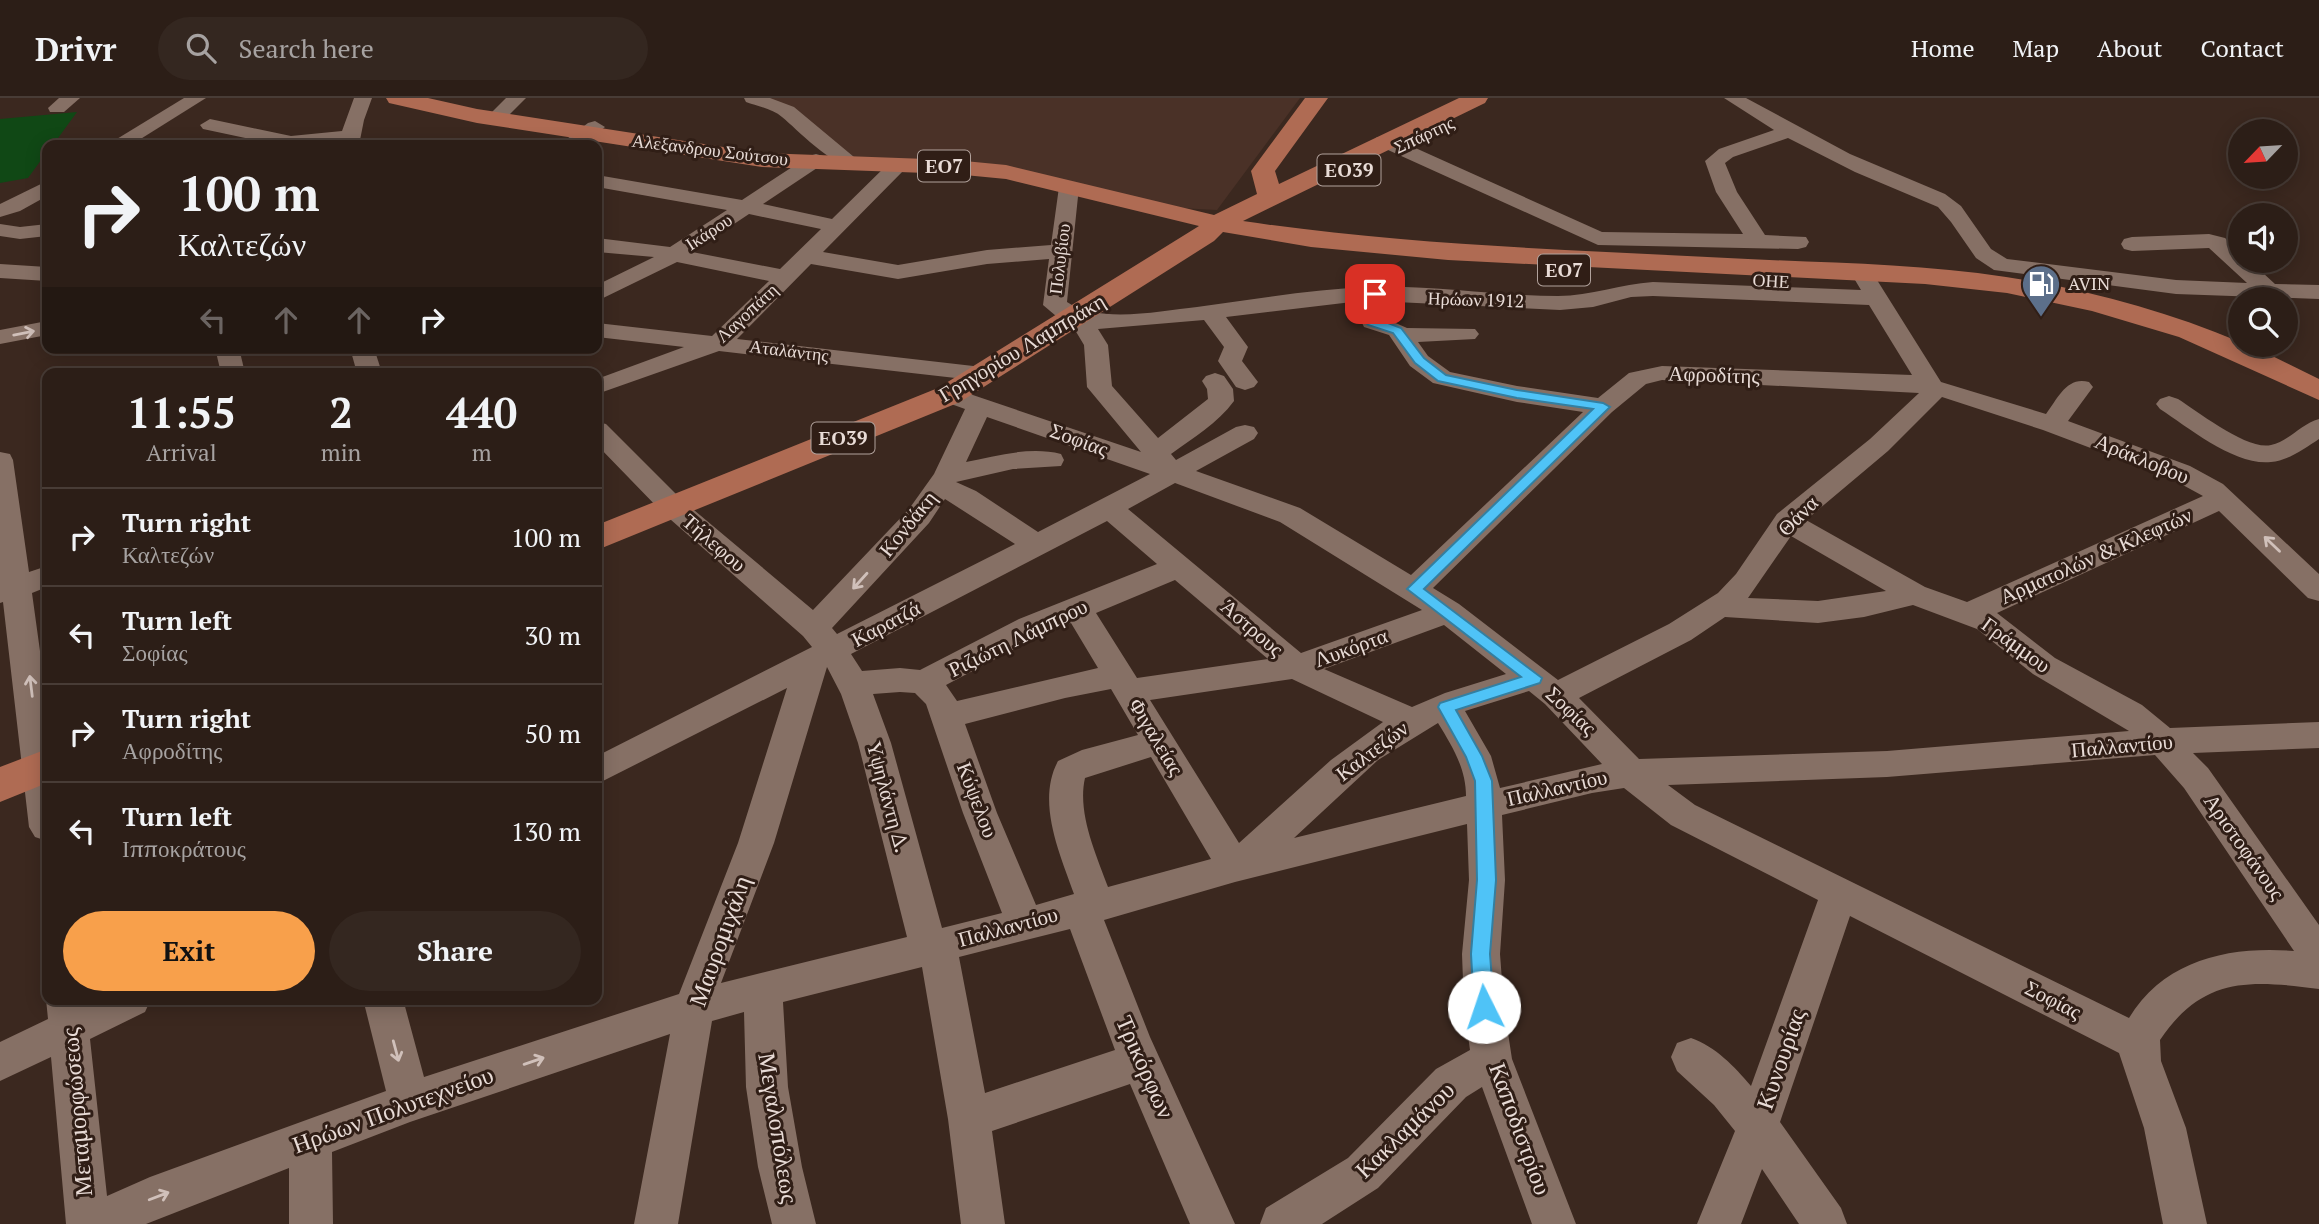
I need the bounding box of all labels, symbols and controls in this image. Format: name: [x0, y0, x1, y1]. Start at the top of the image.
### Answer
search box: [158, 17, 648, 80]
text: Drivr: [35, 27, 116, 70]
icon: search: [182, 29, 220, 67]
text: Search here: [238, 31, 374, 65]
text: Home: [1911, 32, 1975, 64]
text: Map: [2013, 32, 2059, 64]
text: About: [2097, 32, 2163, 64]
text: Contact: [2201, 32, 2284, 64]
street label: Σπάρτης: [1390, 110, 1458, 158]
north arrow: [2228, 119, 2298, 189]
map controls: [2228, 119, 2298, 357]
street label: Αλεξανδρου Σούτσου: [631, 128, 790, 171]
road number: ΕΟ7: [918, 150, 970, 181]
road number: ΕΟ39: [1318, 155, 1380, 186]
text: 100 m: [178, 160, 320, 225]
icon: right: [63, 168, 154, 259]
button: sound: [2228, 203, 2298, 273]
street label: Ικάρου: [680, 207, 737, 255]
street label: Πολυβίου: [1043, 222, 1075, 296]
text: Καλτεζών: [178, 223, 306, 265]
road number: ΕΟ7: [1538, 254, 1590, 286]
fuel station icon: AVIN: [2020, 263, 2062, 318]
pin: [1345, 264, 1405, 324]
street label: ΟΗΕ: [1752, 267, 1790, 293]
place label: AVIN: [2068, 271, 2110, 295]
icon: arrive: [1356, 275, 1394, 313]
street label: Λαγοπάτη: [710, 277, 783, 347]
street label: Ηρώων 1912: [1427, 285, 1525, 313]
street label: Γρηγορίου Λαμπράκη: [933, 286, 1110, 408]
button: search: [2228, 287, 2298, 357]
icon: left: [194, 301, 232, 339]
icon: ahead: [267, 301, 305, 339]
icon: ahead: [340, 301, 378, 339]
icon: right: [413, 301, 451, 339]
one-way arrow: [12, 326, 35, 339]
street label: Αταλάντης: [748, 333, 830, 367]
street label: Αφροδίτης: [1668, 358, 1761, 390]
text: 11:55: [127, 384, 236, 440]
text: 2: [329, 384, 353, 440]
text: 440: [446, 384, 517, 440]
street label: Σοφίας: [1046, 416, 1113, 463]
road number: ΕΟ39: [812, 422, 874, 454]
street label: Αράκλοβου: [2091, 426, 2194, 490]
text: Arrival: [146, 437, 217, 468]
text: min: [321, 437, 361, 468]
text: m: [472, 437, 492, 468]
street label: Κονδάκη: [872, 484, 943, 562]
street label: Θάνα: [1771, 489, 1824, 542]
street label: Αρματολών & Κλεφτών: [1995, 500, 2196, 610]
text: Turn right: [122, 505, 251, 539]
street label: Τήλεφου: [677, 507, 752, 578]
icon: right: [63, 518, 101, 556]
text: 100 m: [511, 520, 581, 554]
one-way arrow: [2264, 536, 2281, 553]
text: Καλτεζών: [122, 539, 214, 570]
one-way arrow: [852, 572, 868, 590]
street label: Ριζιώτη Λάμπρου: [943, 591, 1092, 683]
street label: Άστρους: [1215, 592, 1291, 663]
street label: Καρατζά: [846, 593, 925, 653]
text: Turn left: [122, 603, 232, 637]
street label: Γράμμου: [1977, 610, 2057, 679]
icon: left: [63, 616, 101, 654]
text: 30 m: [525, 618, 581, 652]
street label: Λυκόρτα: [1310, 621, 1391, 673]
text: Σοφίας: [122, 637, 188, 668]
one-way arrow: [24, 676, 37, 698]
street label: Σοφίας: [1540, 680, 1604, 741]
street label: Φιγαλείας: [1123, 693, 1191, 781]
text: Turn right: [122, 701, 251, 735]
icon: right: [63, 714, 101, 752]
street label: Καλτεζών: [1329, 714, 1413, 787]
text: 50 m: [525, 716, 581, 750]
street label: Παλλαντίου: [2070, 727, 2174, 763]
text: Αφροδίτης: [122, 735, 222, 766]
street label: Υψηλάντη Δ.: [861, 738, 917, 855]
street label: Κύψελου: [951, 758, 1005, 841]
street label: Παλλαντίου: [1504, 762, 1610, 812]
street label: Αριστοφάνους: [2198, 788, 2292, 906]
text: Turn left: [122, 799, 232, 833]
icon: left: [63, 812, 101, 850]
text: 130 m: [511, 814, 581, 848]
text: Ιπποκράτους: [122, 833, 246, 864]
street label: Μαυρομιχάλη: [681, 871, 757, 1010]
street label: Παλλαντίου: [955, 899, 1061, 953]
button: Exit: [63, 911, 315, 991]
button: Share: [329, 911, 581, 991]
position arrow: [1447, 970, 1521, 1044]
street label: Σοφίας: [2020, 973, 2087, 1025]
street label: Κυνουρίας: [1748, 1004, 1812, 1113]
street label: Τρικόρφων: [1109, 1010, 1183, 1123]
street label: Μεταμορφώσεως: [53, 1026, 99, 1198]
one-way arrow: [390, 1039, 403, 1062]
street label: Μεγαλοπόλεως: [751, 1050, 807, 1206]
one-way arrow: [523, 1053, 545, 1066]
street label: Ηρώων Πολυτεχνείου: [288, 1058, 498, 1160]
street label: Καποδιστρίου: [1482, 1058, 1560, 1199]
street label: Κακλαμάνου: [1348, 1074, 1461, 1185]
one-way arrow: [147, 1188, 169, 1201]

